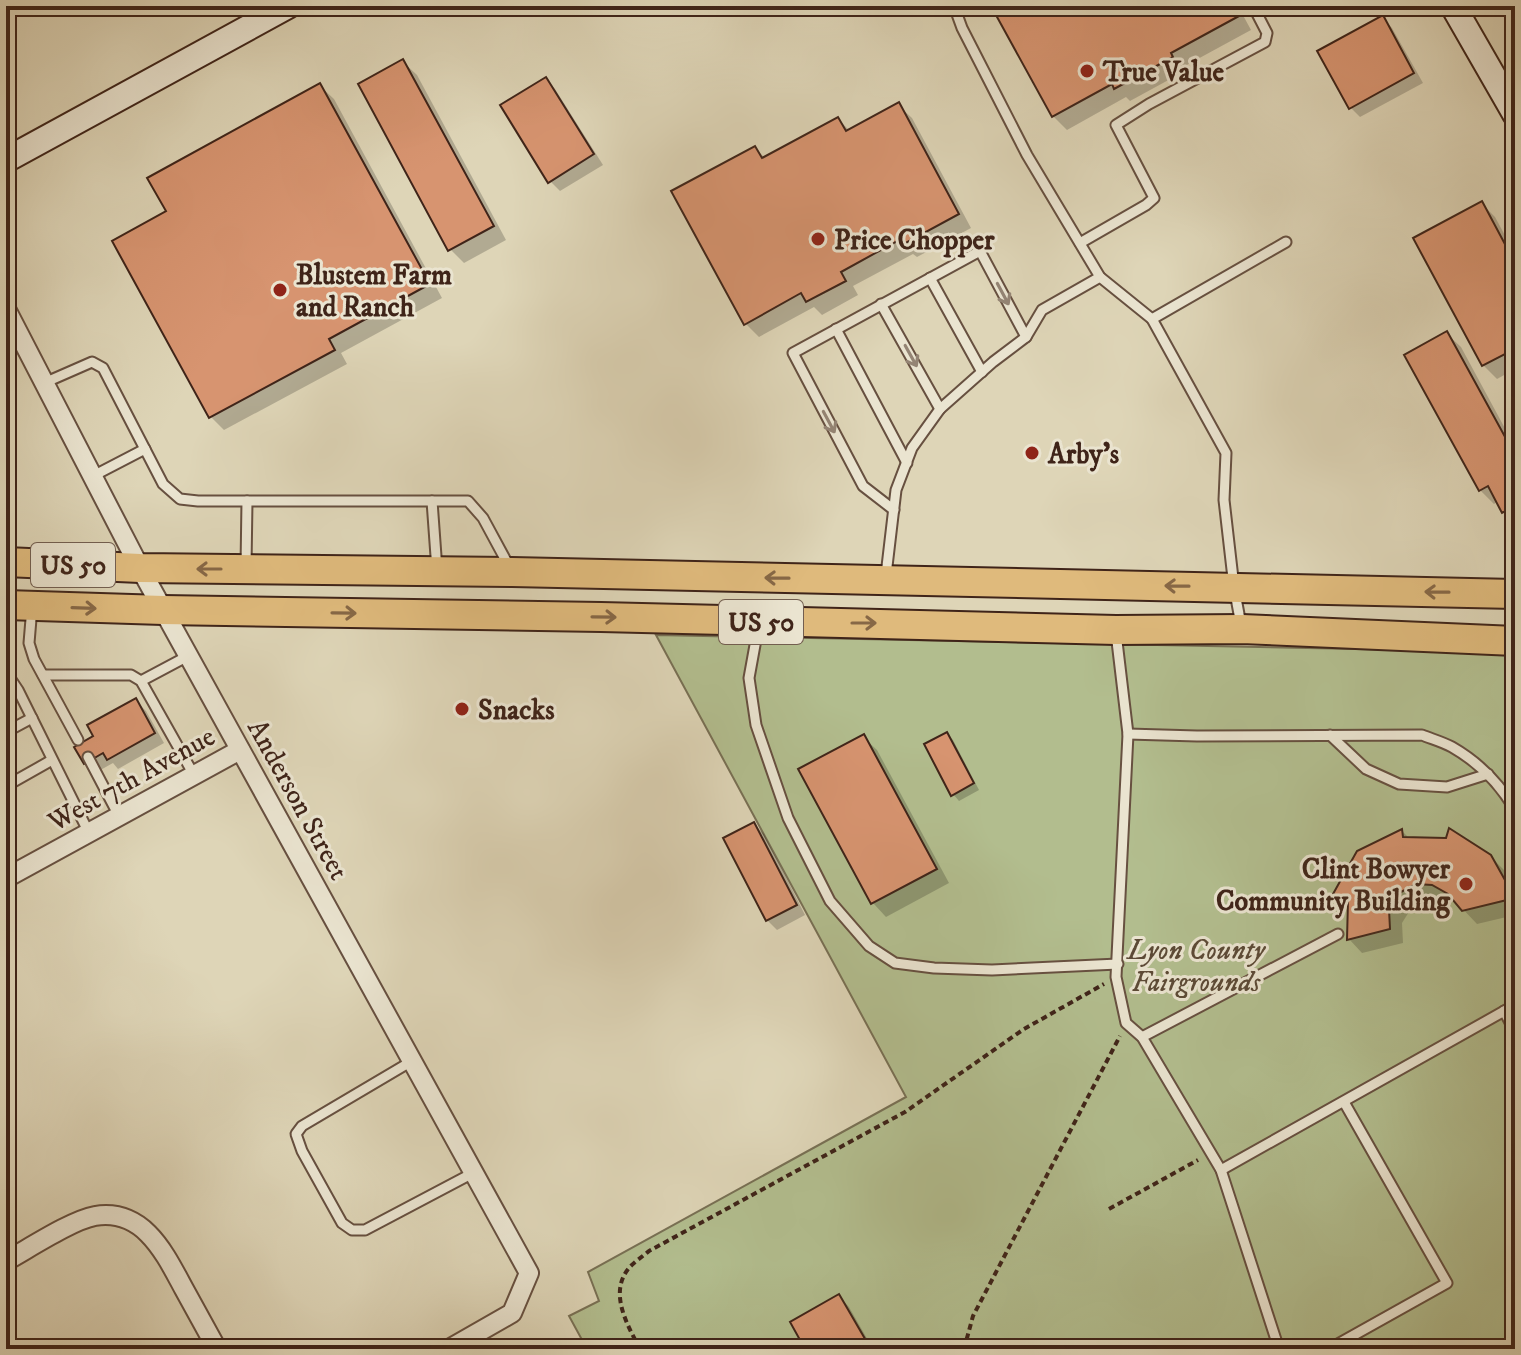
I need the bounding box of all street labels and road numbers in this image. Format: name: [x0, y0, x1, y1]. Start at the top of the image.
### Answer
road number: US 50: [31, 543, 115, 587]
road number: US 50: [719, 600, 803, 644]
street label: Anderson Street: [239, 713, 356, 886]
street label: West 7th Avenue: [41, 719, 221, 840]

